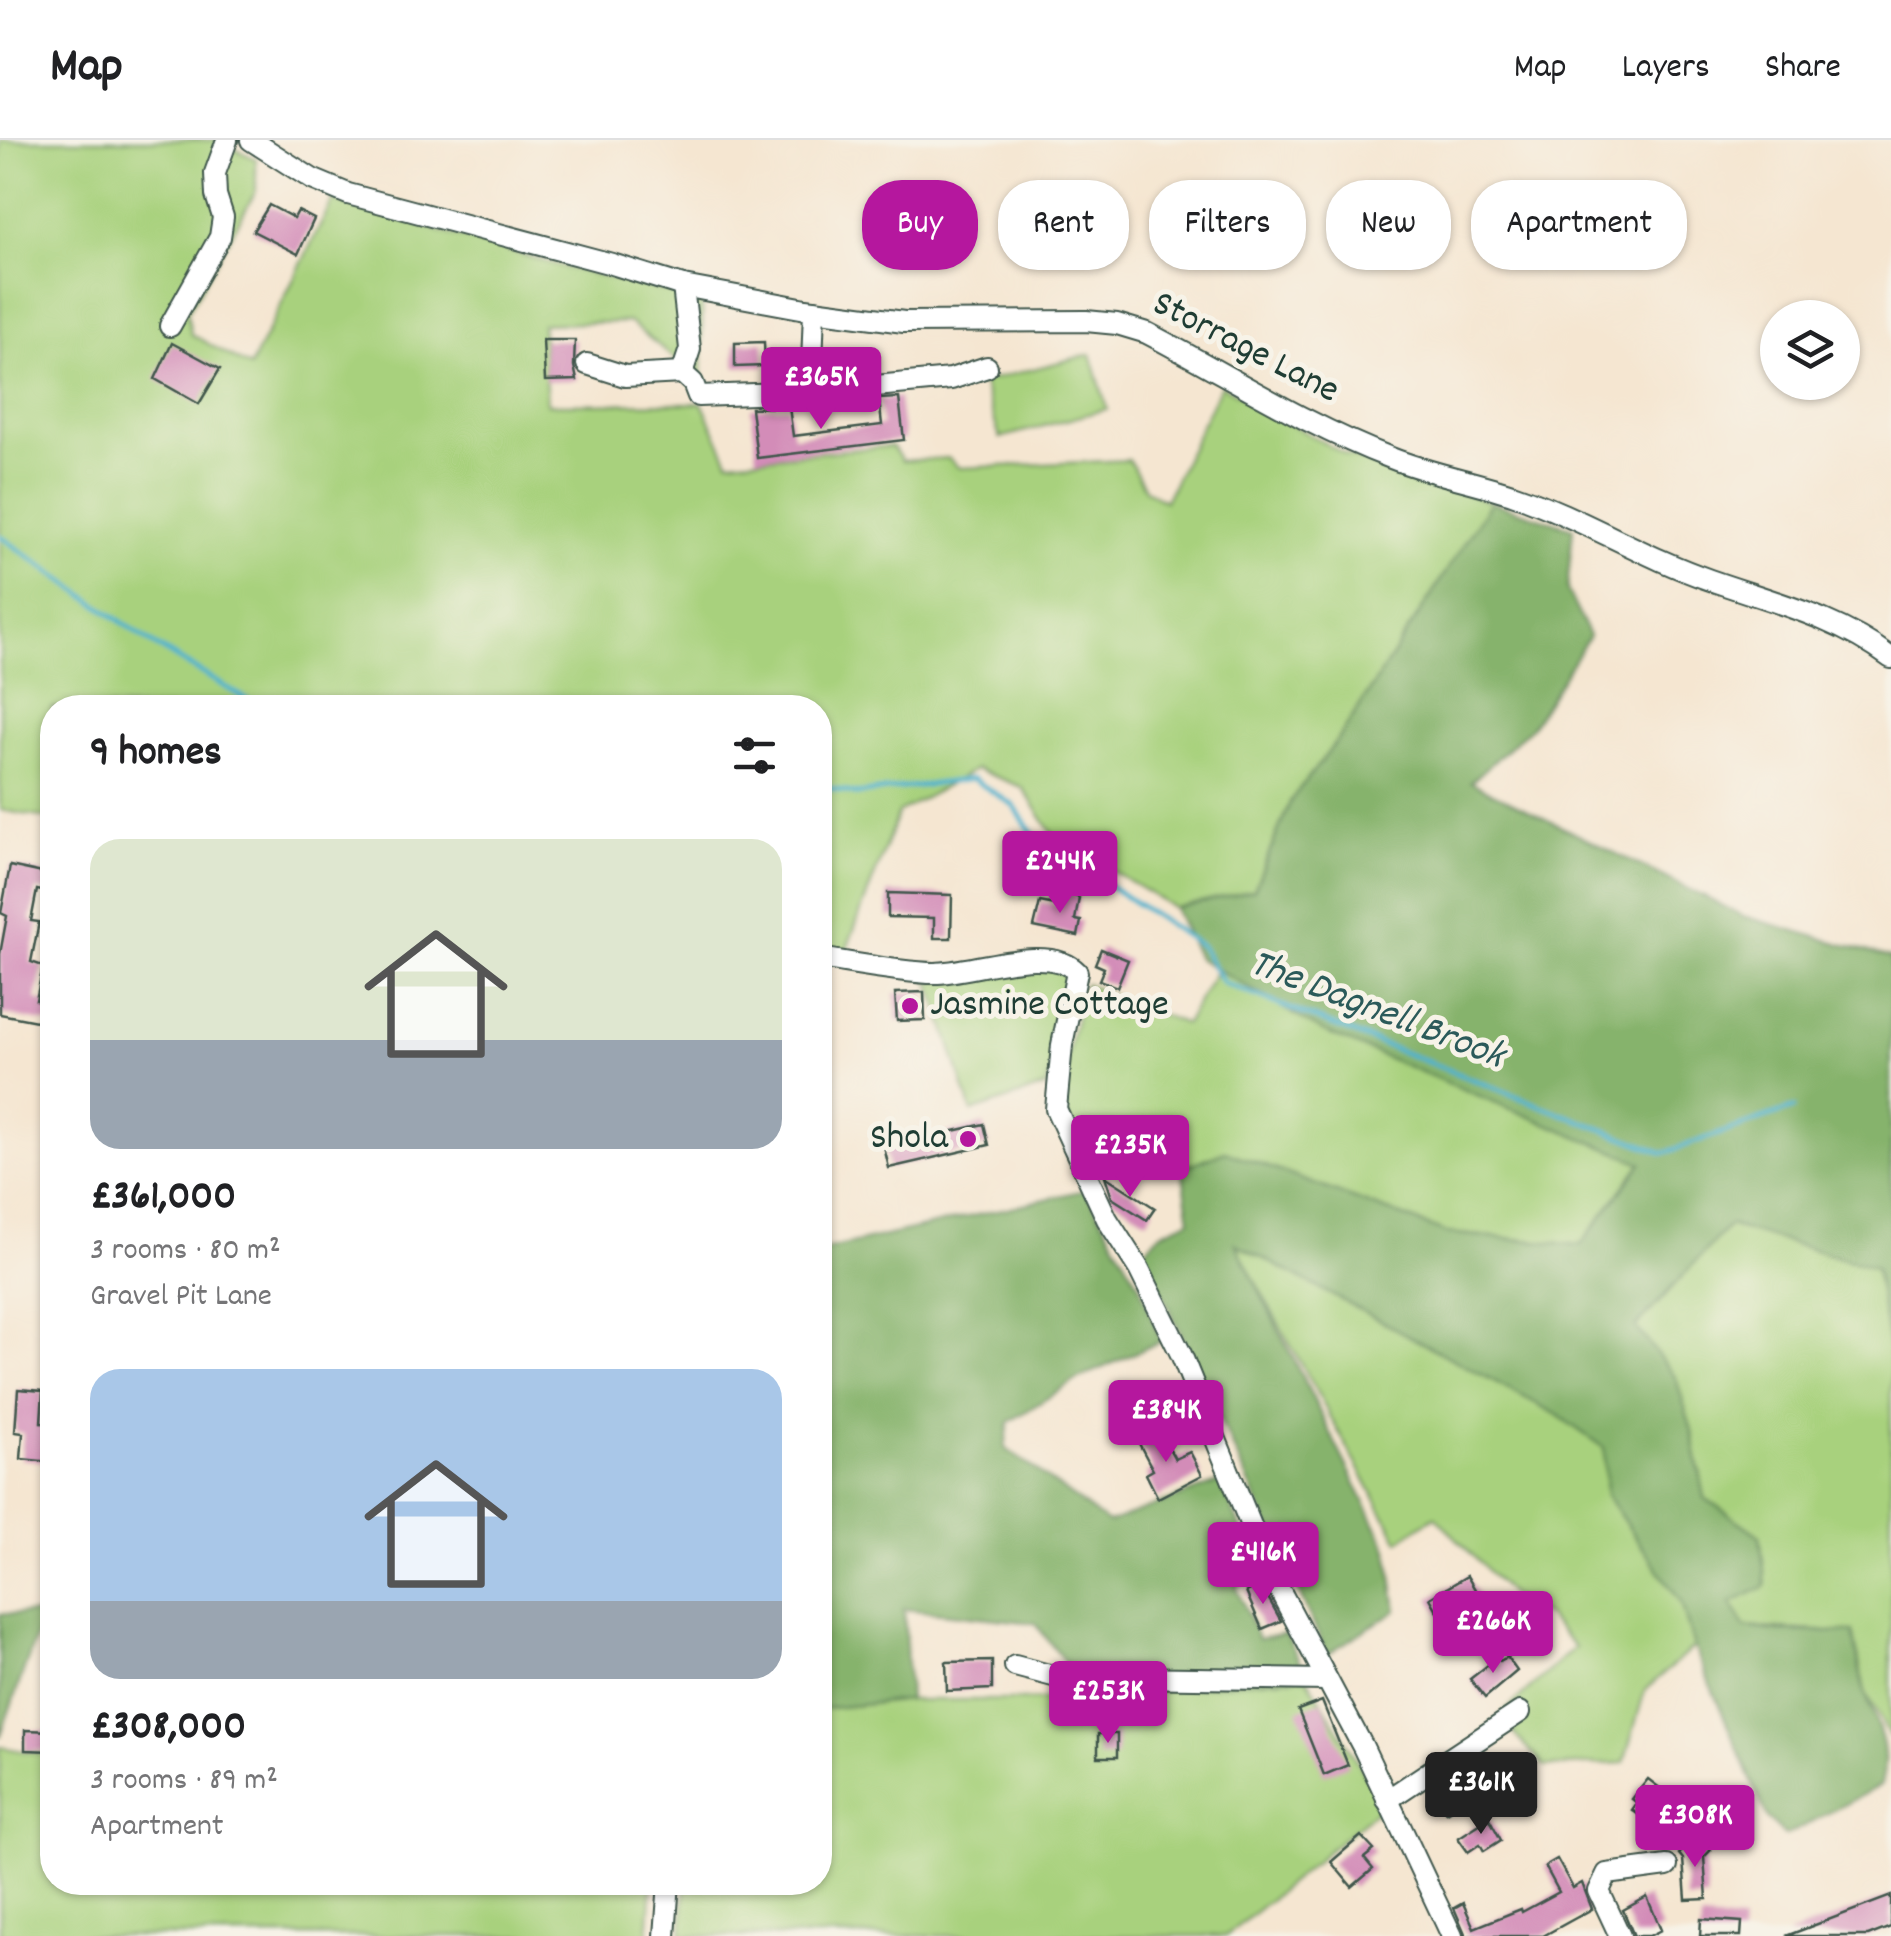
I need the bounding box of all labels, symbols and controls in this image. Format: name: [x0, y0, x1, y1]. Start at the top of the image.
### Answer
text: Map: [50, 35, 123, 104]
text: Map: [1514, 44, 1567, 94]
text: Layers: [1622, 44, 1710, 94]
text: Share: [1765, 44, 1841, 94]
chip: Buy: [862, 180, 978, 270]
chip: Rent: [998, 180, 1129, 270]
chip: Filters: [1149, 180, 1306, 270]
chip: New: [1326, 180, 1451, 270]
chip: Apartment: [1471, 180, 1687, 270]
street label: Storrage Lane: [1142, 278, 1348, 420]
map controls: [1760, 300, 1860, 400]
button: layers: [1760, 300, 1860, 400]
pin: £365K: [751, 347, 891, 432]
text: £365K: [783, 356, 859, 402]
text: 9 homes: [90, 725, 222, 785]
icon: filters: [727, 728, 782, 783]
pin: £244K: [990, 831, 1130, 916]
text: £244K: [1024, 840, 1096, 886]
icon: home: [346, 904, 526, 1084]
water label: The Dagnell Brook: [1241, 937, 1515, 1088]
place label: Jasmine Cottage: [930, 979, 1169, 1034]
marker: Jasmine Cottage: [899, 995, 921, 1017]
place label: Shola: [870, 1112, 949, 1167]
pin: £235K: [1060, 1115, 1200, 1200]
text: £235K: [1093, 1124, 1167, 1170]
marker: Shola: [957, 1128, 979, 1150]
text: £361,000: [90, 1169, 236, 1229]
text: 3 rooms · 80 m²: [90, 1229, 281, 1275]
text: Gravel Pit Lane: [90, 1275, 272, 1321]
pin: £384K: [1096, 1380, 1236, 1465]
text: £384K: [1130, 1389, 1202, 1435]
icon: home: [346, 1434, 526, 1614]
pin: £416K: [1193, 1522, 1333, 1607]
text: £416K: [1230, 1531, 1296, 1577]
pin: £266K: [1423, 1591, 1563, 1676]
text: £266K: [1455, 1600, 1531, 1646]
pin: £253K: [1038, 1661, 1178, 1746]
text: £253K: [1071, 1670, 1145, 1716]
text: £308,000: [90, 1699, 246, 1759]
pin: £361K: [1411, 1752, 1551, 1837]
text: 3 rooms · 89 m²: [90, 1759, 278, 1805]
text: £361K: [1447, 1761, 1515, 1807]
pin: £308K: [1625, 1785, 1765, 1870]
text: £308K: [1657, 1794, 1733, 1840]
text: Apartment: [90, 1805, 224, 1851]

